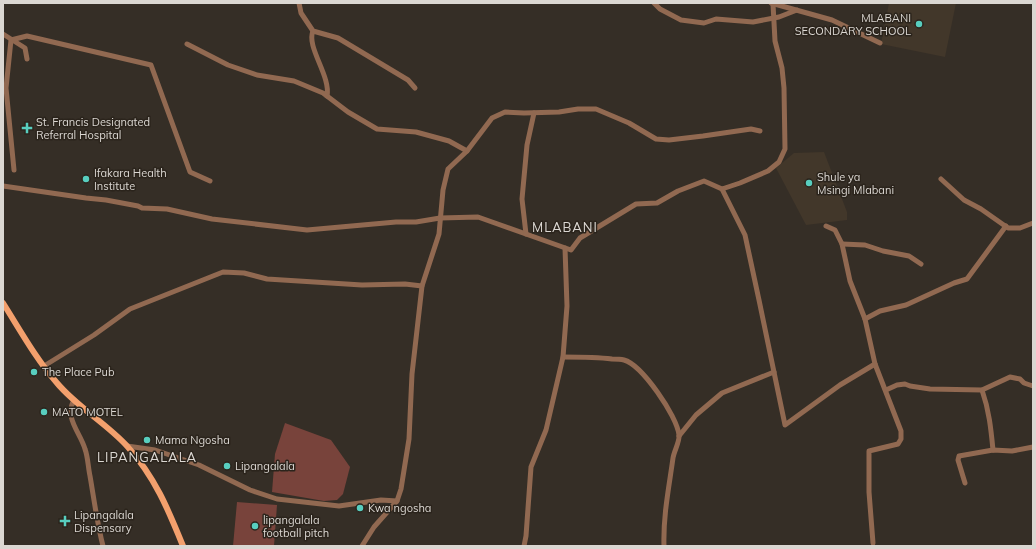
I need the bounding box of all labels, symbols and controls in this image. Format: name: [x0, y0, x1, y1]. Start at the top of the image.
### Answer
place label: MLABANI SECONDARY SCHOOL: [795, 11, 911, 38]
marker: MLABANI SECONDARY SCHOOL: [914, 19, 924, 29]
place label: St. Francis Designated Referral Hospital: [36, 115, 150, 142]
marker: St. Francis Designated Referral Hospital: [21, 122, 33, 134]
place label: Ifakara Health Institute: [94, 166, 167, 193]
place label: Shule ya Msingi Mlabani: [817, 170, 894, 197]
marker: Ifakara Health Institute: [81, 174, 91, 184]
marker: Shule ya Msingi Mlabani: [804, 178, 814, 188]
district label: MLABANI: [532, 219, 598, 235]
place label: The Place Pub: [42, 365, 115, 379]
marker: The Place Pub: [29, 367, 39, 377]
place label: MATO MOTEL: [52, 405, 123, 419]
marker: MATO MOTEL: [39, 407, 49, 417]
place label: Mama Ngosha: [155, 433, 230, 447]
marker: Mama Ngosha: [142, 435, 152, 445]
district label: LIPANGALALA: [97, 449, 197, 465]
place label: Lipangalala: [235, 459, 295, 473]
marker: Lipangalala: [222, 461, 232, 471]
place label: Kwa ngosha: [368, 501, 431, 515]
marker: Kwa ngosha: [355, 503, 365, 513]
place label: Lipangalala Dispensary: [74, 508, 134, 535]
place label: lipangalala football pitch: [263, 513, 329, 540]
marker: Lipangalala Dispensary: [59, 515, 71, 527]
marker: lipangalala football pitch: [250, 521, 260, 531]

